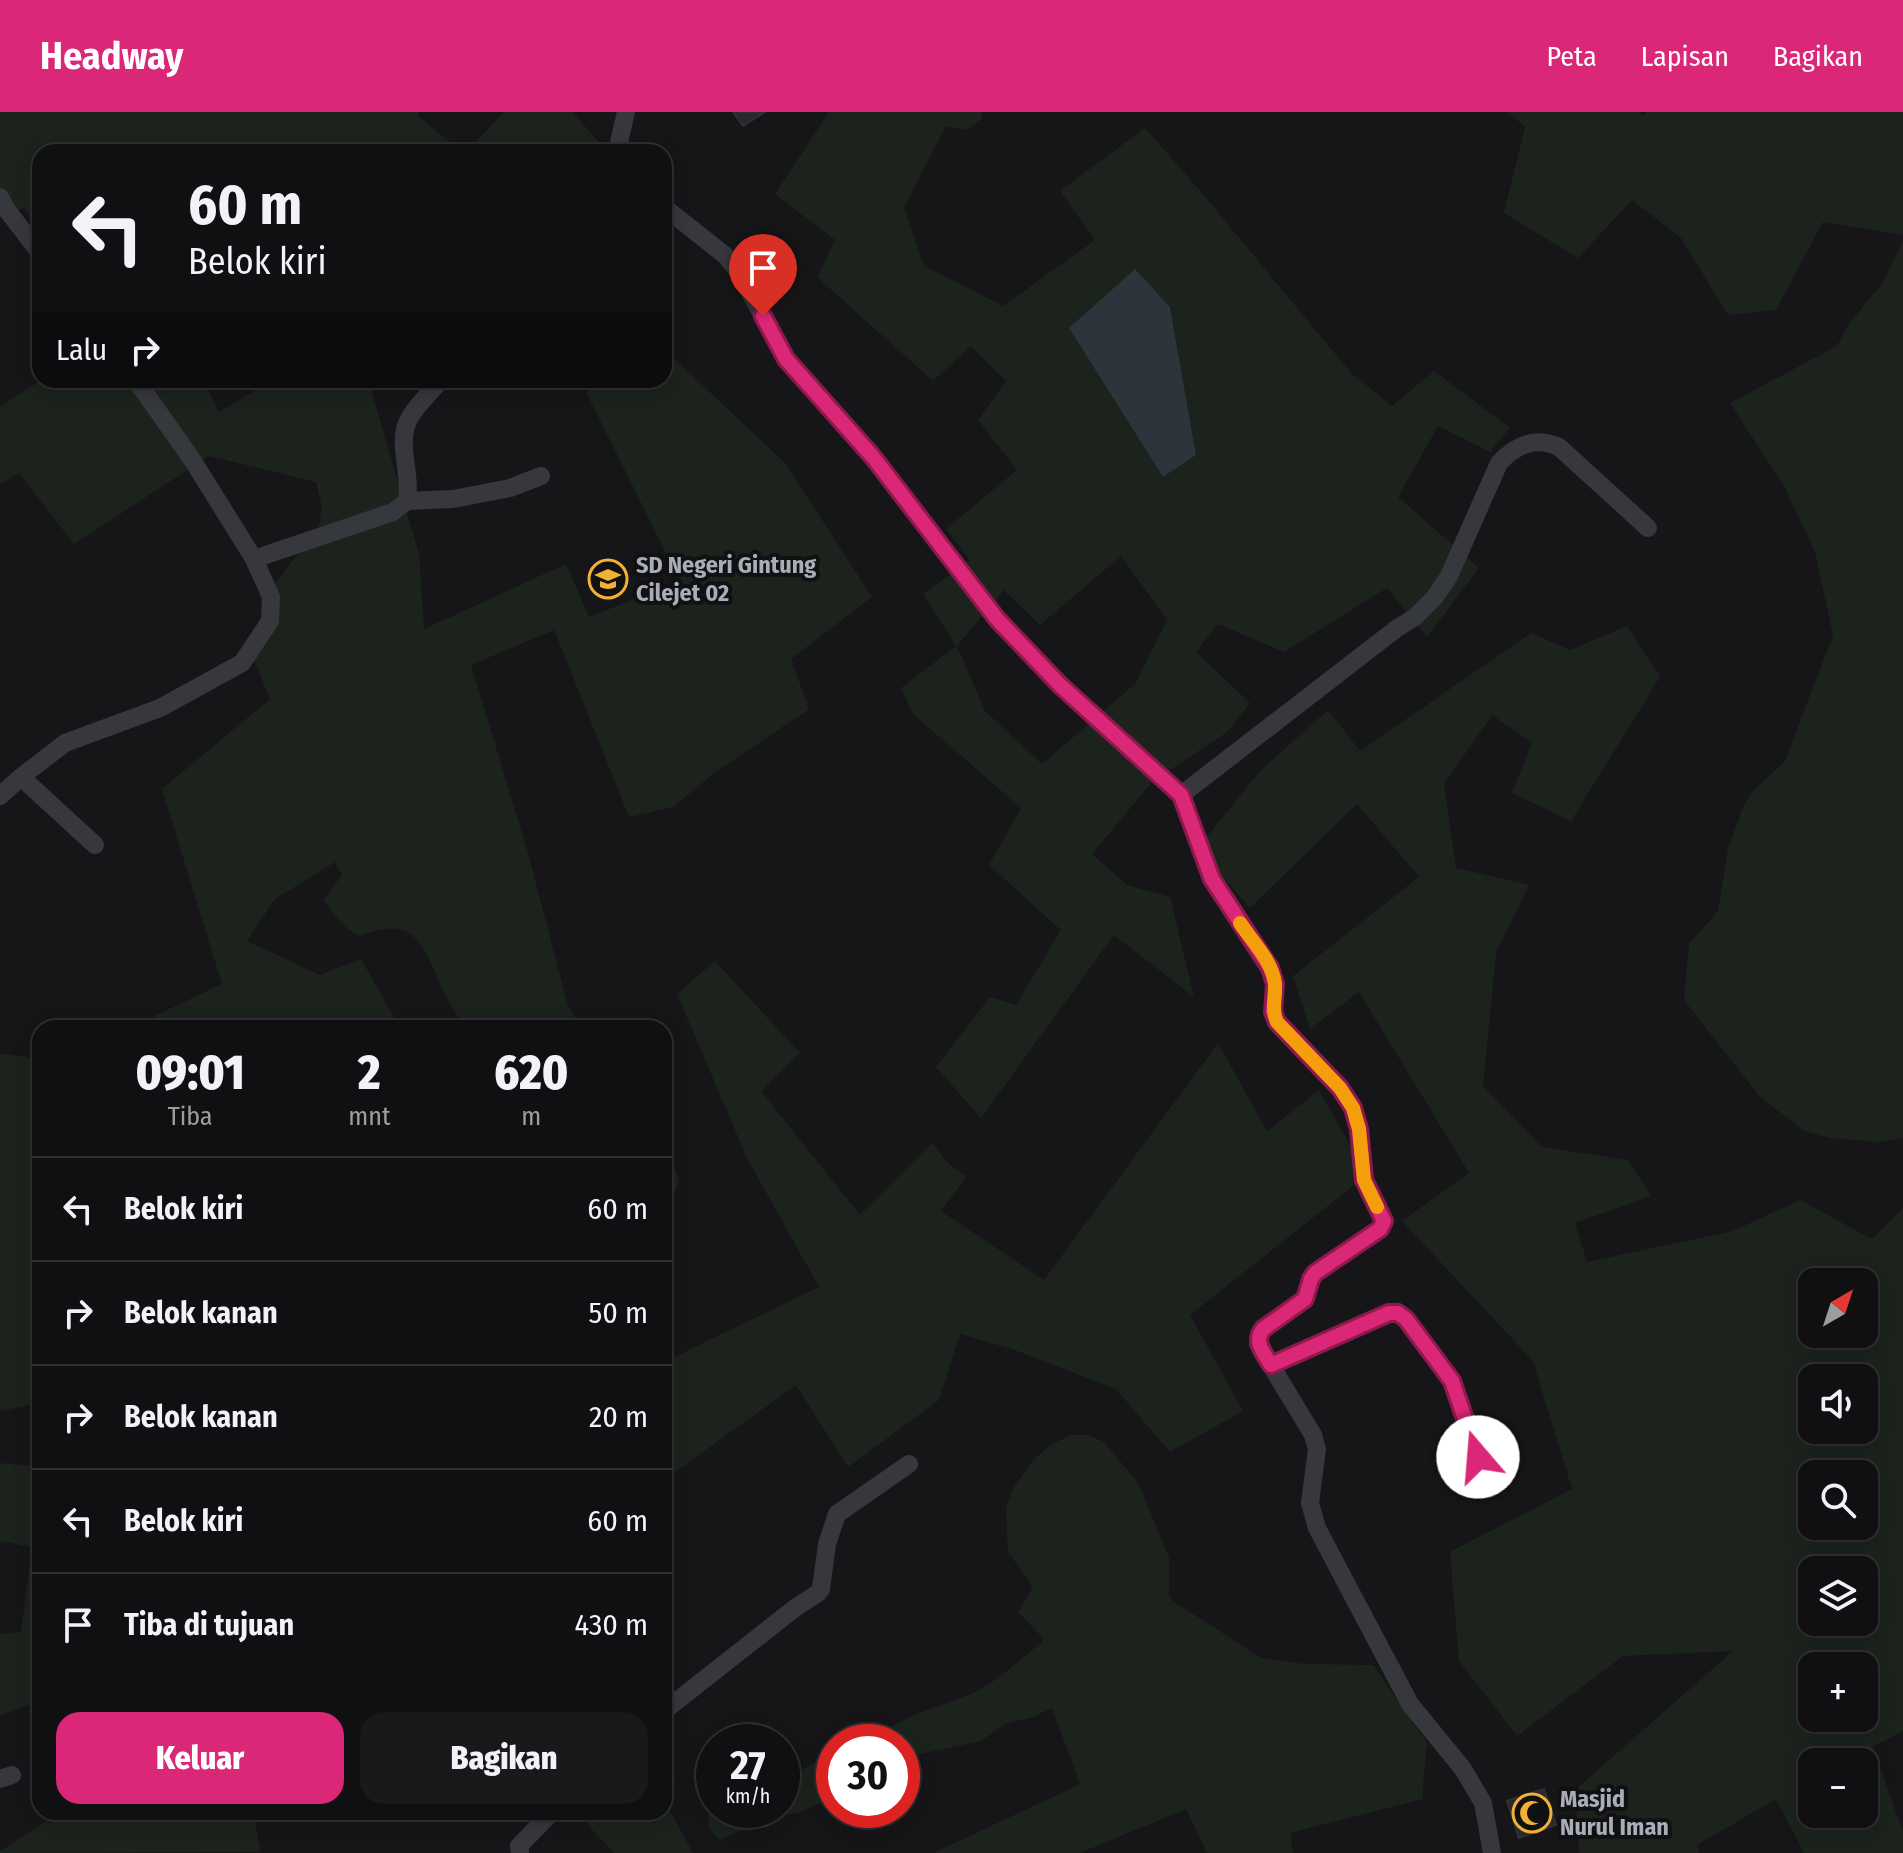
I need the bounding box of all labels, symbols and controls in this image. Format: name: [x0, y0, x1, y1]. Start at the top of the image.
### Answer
text: Headway: [40, 33, 183, 79]
text: Peta: [1546, 40, 1597, 73]
text: Lapisan: [1641, 40, 1729, 73]
text: Bagikan: [1773, 40, 1863, 73]
text: 60 m: [188, 172, 302, 239]
icon: left: [56, 176, 160, 280]
pin: [729, 234, 797, 316]
text: Belok kiri: [188, 240, 326, 284]
icon: arrive: [741, 246, 785, 290]
icon: right: [123, 328, 167, 372]
text: Lalu: [56, 332, 107, 368]
place label: SD Negeri Gintung Cilejet 02: [636, 551, 816, 607]
school or university icon: SD Negeri Gintung Cilejet 02: [587, 558, 629, 600]
text: 09:01: [136, 1044, 245, 1102]
text: 2: [358, 1044, 381, 1102]
text: 620: [494, 1044, 568, 1102]
text: Tiba: [168, 1101, 213, 1132]
text: mnt: [348, 1101, 390, 1132]
text: m: [521, 1101, 541, 1132]
icon: left: [56, 1187, 100, 1231]
text: Belok kiri: [124, 1191, 243, 1227]
text: 60 m: [587, 1191, 648, 1227]
north arrow: [1798, 1268, 1878, 1348]
map controls: [1798, 1268, 1878, 1828]
icon: right: [56, 1291, 100, 1335]
text: Belok kanan: [124, 1295, 278, 1331]
text: 50 m: [588, 1295, 648, 1331]
button: sound: [1798, 1364, 1878, 1444]
icon: right: [56, 1395, 100, 1439]
text: Belok kanan: [124, 1399, 278, 1435]
text: 20 m: [589, 1399, 648, 1435]
position arrow: [1436, 1415, 1520, 1499]
button: search: [1798, 1460, 1878, 1540]
icon: left: [56, 1499, 100, 1543]
text: Belok kiri: [124, 1503, 243, 1539]
text: 60 m: [587, 1503, 648, 1539]
button: layers: [1798, 1556, 1878, 1636]
icon: arrive: [56, 1603, 100, 1647]
text: Tiba di tujuan: [124, 1607, 294, 1643]
text: 430 m: [575, 1607, 648, 1643]
button: +: [1798, 1652, 1878, 1732]
button: Keluar: [56, 1712, 344, 1804]
button: Bagikan: [360, 1712, 648, 1804]
speed limit sign: 30: [816, 1724, 920, 1828]
text: 27: [730, 1742, 766, 1790]
button: −: [1798, 1748, 1878, 1828]
text: km/h: [726, 1784, 770, 1808]
place label: Masjid Nurul Iman: [1560, 1785, 1669, 1841]
mosque icon: Masjid Nurul Iman: [1511, 1792, 1553, 1834]

